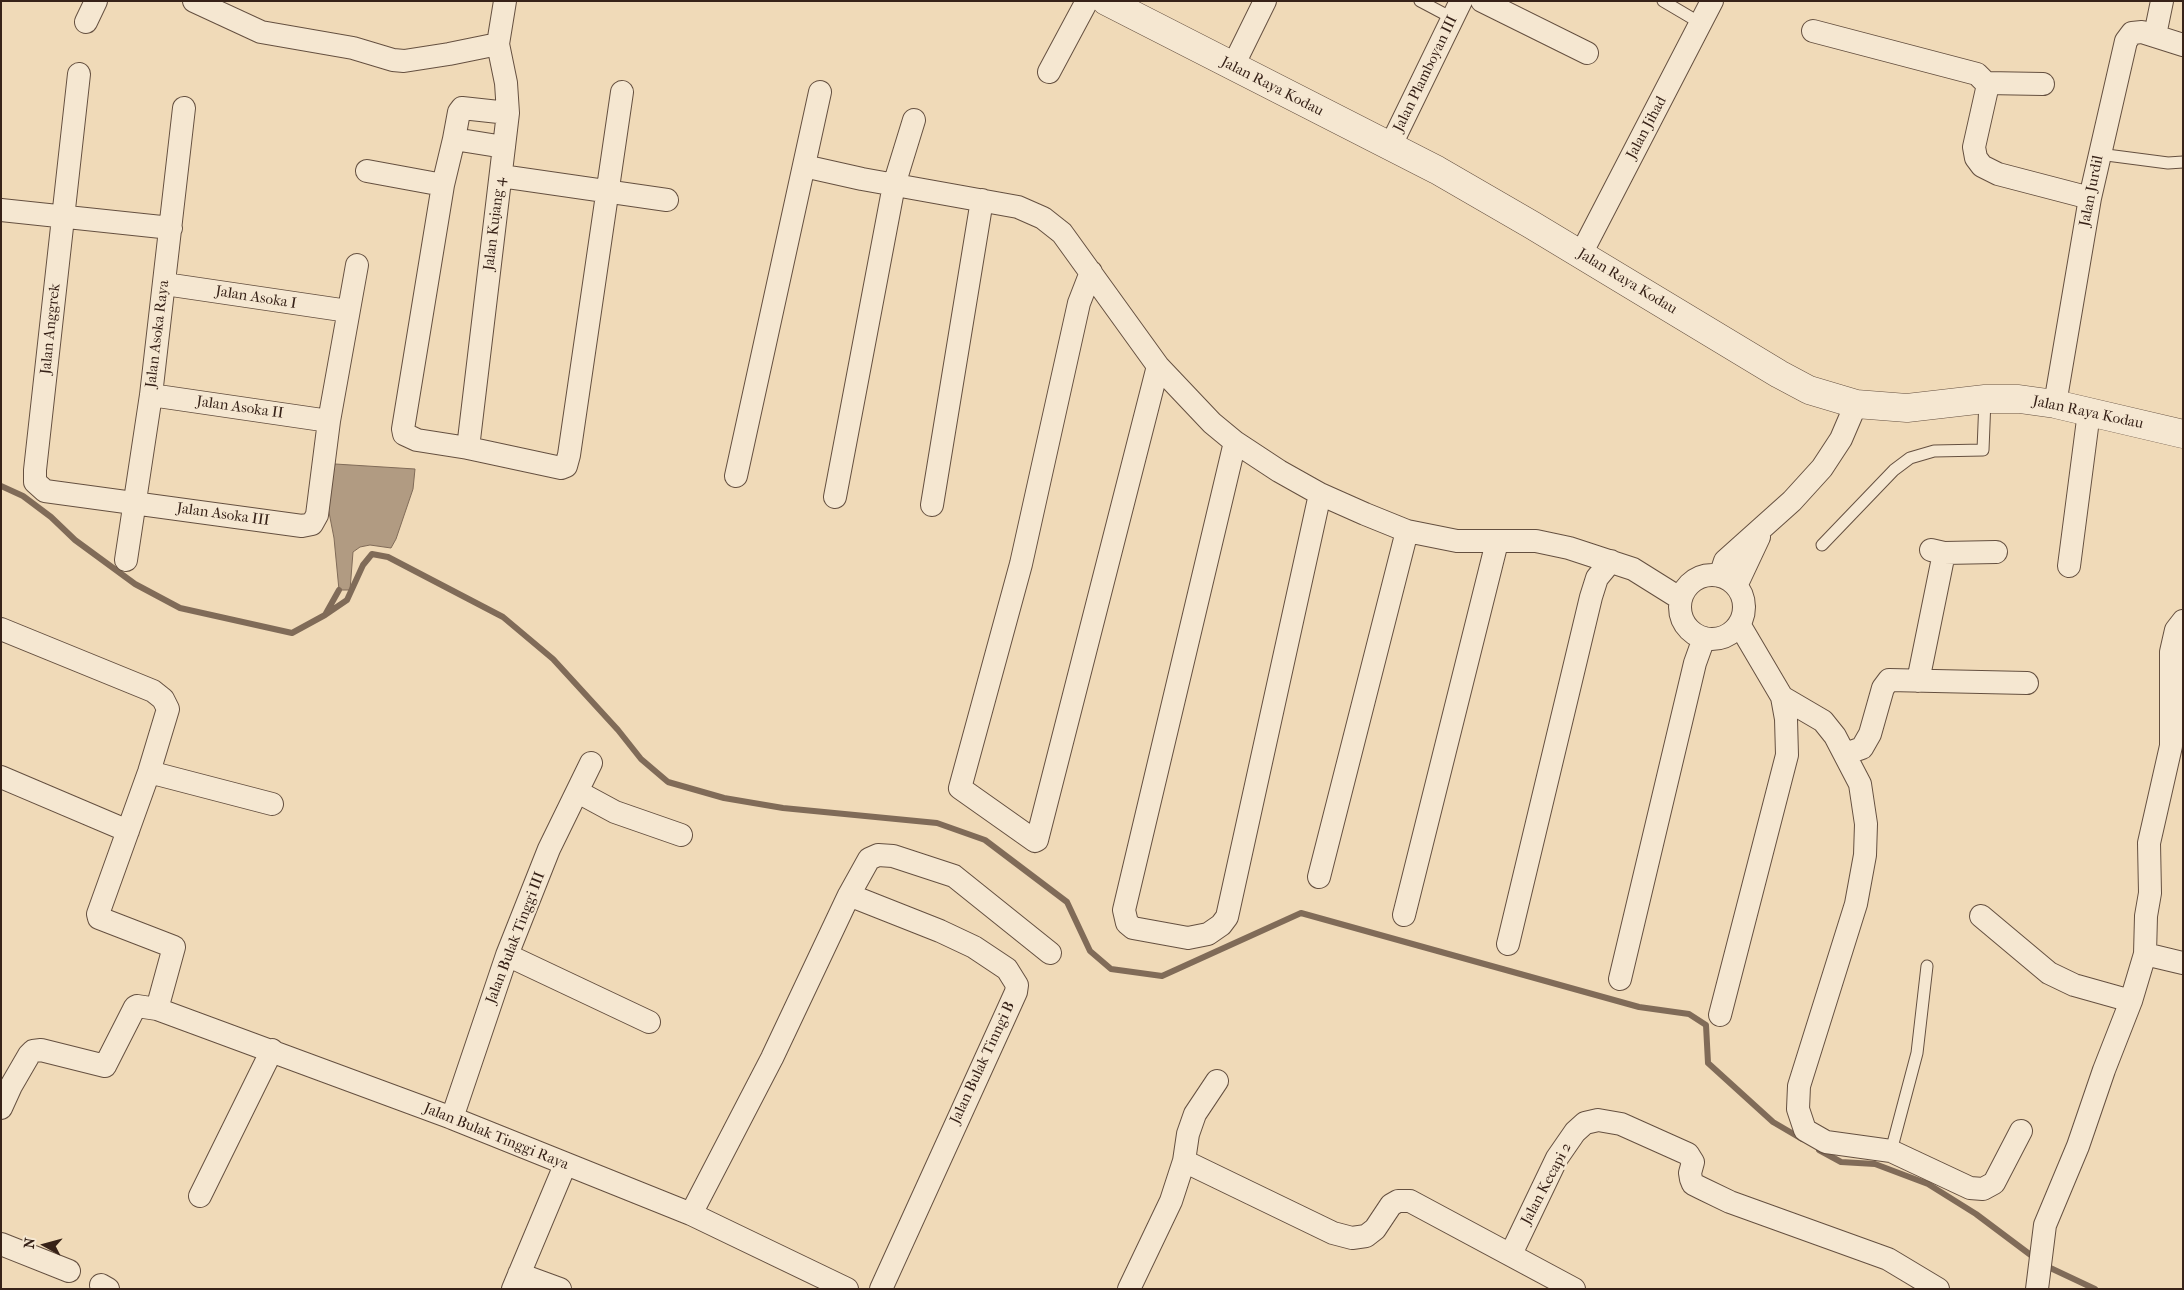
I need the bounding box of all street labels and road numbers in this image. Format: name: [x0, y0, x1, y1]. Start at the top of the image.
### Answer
street label: Jalan Plamboyan III: [1390, 13, 1462, 135]
street label: Jalan Raya Kodau: [1218, 53, 1326, 121]
street label: Jalan Jihad: [1623, 93, 1671, 163]
street label: Jalan Jurdil: [2076, 154, 2108, 228]
street label: Jalan Kujang 4: [480, 176, 510, 272]
street label: Jalan Raya Kodau: [1574, 245, 1680, 319]
street label: Jalan Asoka Raya: [142, 279, 174, 389]
street label: Jalan Anggrek: [37, 283, 65, 375]
street label: Jalan Asoka I: [214, 283, 298, 313]
street label: Jalan Raya Kodau: [2031, 392, 2145, 434]
street label: Jalan Asoka II: [195, 393, 285, 423]
street label: Jalan Asoka III: [175, 500, 271, 530]
street label: Jalan Bulak Tinggi III: [483, 870, 549, 1006]
street label: Jalan Bulak Tinngi B: [947, 999, 1019, 1127]
street label: Jalan Bulak Tinggi Raya: [421, 1100, 571, 1174]
street label: Jalan Kecapi 2: [1518, 1140, 1576, 1228]

